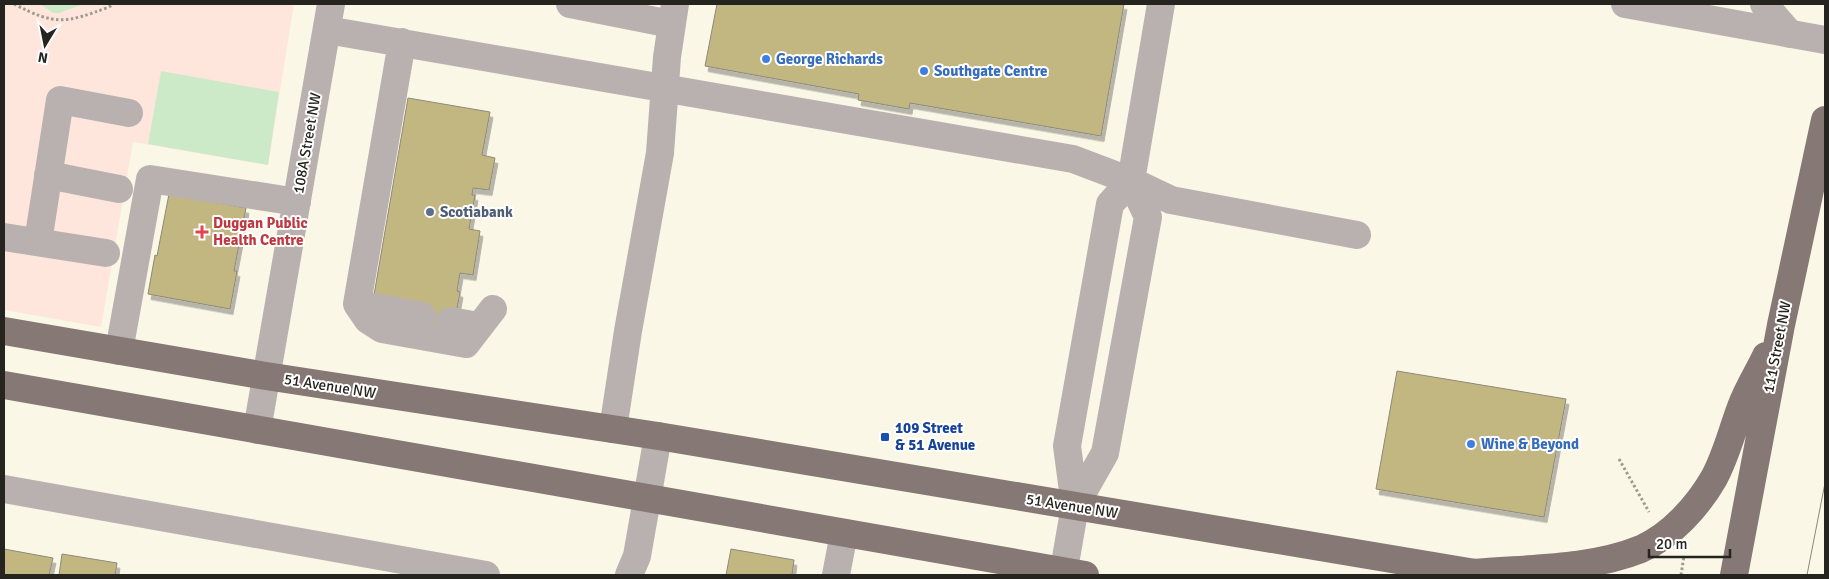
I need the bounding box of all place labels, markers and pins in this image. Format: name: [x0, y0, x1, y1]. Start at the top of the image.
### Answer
place label: George Richards: [776, 50, 883, 68]
marker: George Richards: [760, 53, 772, 65]
place label: Southgate Centre: [934, 62, 1048, 80]
marker: Southgate Centre: [918, 65, 930, 77]
place label: Scotiabank: [440, 203, 513, 221]
marker: Scotiabank: [424, 206, 436, 218]
place label: Duggan Public Health Centre: [213, 214, 308, 249]
marker: Duggan Public Health Centre: [195, 225, 209, 239]
place label: 109 Street & 51 Avenue: [895, 419, 975, 454]
marker: 109 Street & 51 Avenue: [879, 431, 891, 443]
place label: Wine & Beyond: [1481, 435, 1579, 453]
marker: Wine & Beyond: [1465, 438, 1477, 450]

